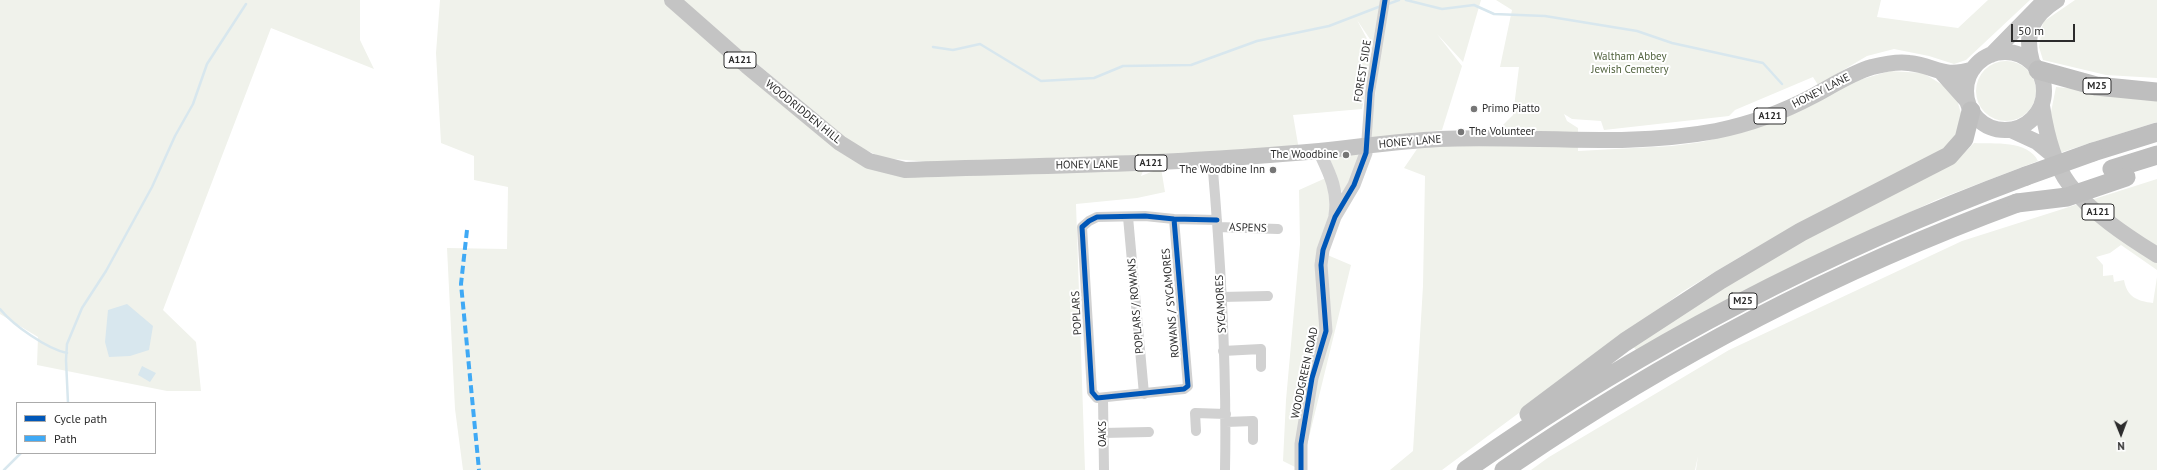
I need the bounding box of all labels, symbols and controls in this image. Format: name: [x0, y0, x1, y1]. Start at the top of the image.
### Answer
scale bar: [2013, 16, 2077, 42]
text: 50 m: [2018, 23, 2044, 38]
street label: FOREST SIDE: [1352, 39, 1374, 103]
park label: Waltham Abbey Jewish Cemetery: [1591, 50, 1669, 76]
road number: A121: [724, 52, 756, 68]
street label: HONEY LANE: [1790, 71, 1852, 111]
street label: WOODRIDDEN HILL: [763, 77, 843, 147]
road number: M25: [2083, 78, 2111, 94]
place label: Primo Piatto: [1482, 102, 1540, 116]
marker: Primo Piatto: [1469, 104, 1479, 114]
road number: A121: [1754, 108, 1786, 124]
place label: The Volunteer: [1469, 125, 1535, 139]
marker: The Volunteer: [1456, 127, 1466, 137]
street label: HONEY LANE: [1378, 133, 1442, 151]
place label: The Woodbine: [1271, 148, 1338, 162]
marker: The Woodbine: [1341, 150, 1351, 160]
road number: A121: [1135, 155, 1167, 171]
street label: HONEY LANE: [1056, 158, 1118, 172]
place label: The Woodbine Inn: [1179, 163, 1265, 177]
marker: The Woodbine Inn: [1268, 165, 1278, 175]
road number: A121: [2082, 204, 2114, 220]
street label: ASPENS: [1229, 221, 1267, 235]
street label: ROWANS / SYCAMORES: [1160, 248, 1182, 358]
street label: POPLARS / ROWANS: [1125, 258, 1147, 354]
street label: SYCAMORES: [1213, 274, 1229, 334]
street label: POPLARS: [1069, 291, 1085, 335]
road number: M25: [1729, 293, 1757, 309]
street label: WOODGREEN ROAD: [1289, 326, 1321, 420]
legend: [16, 402, 156, 454]
text: Cycle path: [54, 411, 107, 426]
north arrow: [2101, 414, 2141, 454]
street label: OAKS: [1096, 421, 1110, 447]
text: Path: [54, 431, 77, 446]
text: N: [2117, 439, 2125, 453]

